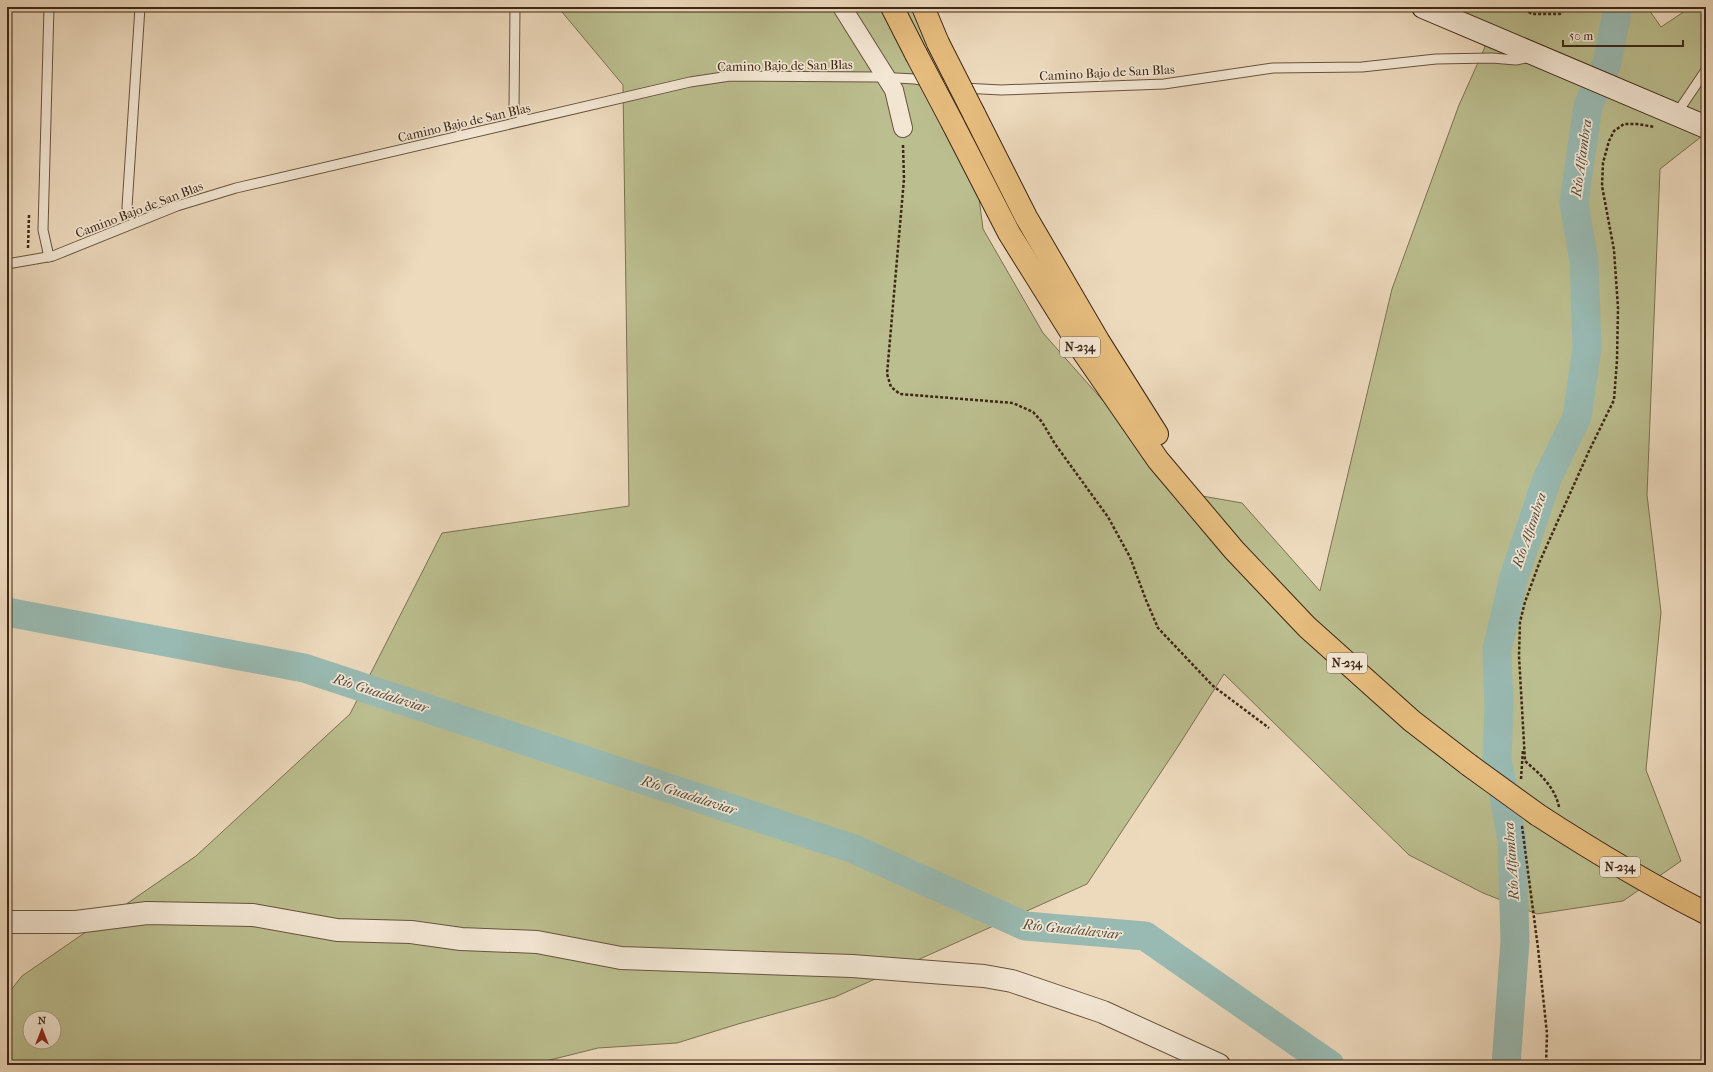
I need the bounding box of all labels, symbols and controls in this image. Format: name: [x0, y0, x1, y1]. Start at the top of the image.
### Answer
scale bar: [1563, 22, 1683, 48]
text: 50 m: [1569, 29, 1593, 43]
street label: Camino Bajo de San Blas: [717, 57, 853, 74]
street label: Camino Bajo de San Blas: [1039, 61, 1175, 84]
street label: Camino Bajo de San Blas: [396, 100, 532, 145]
water label: Río Alfambra: [1567, 118, 1595, 199]
street label: Camino Bajo de San Blas: [73, 178, 205, 241]
road number: N-234: [1060, 337, 1100, 357]
water label: Río Alfambra: [1508, 490, 1550, 571]
road number: N-234: [1327, 653, 1367, 673]
water label: Río Guadalaviar: [330, 670, 432, 717]
water label: Río Guadalaviar: [638, 772, 740, 819]
water label: Río Alfambra: [1500, 821, 1523, 902]
road number: N-234: [1600, 857, 1640, 877]
water label: Río Guadalaviar: [1021, 916, 1124, 943]
north arrow: [22, 1010, 62, 1050]
text: N: [38, 1014, 47, 1027]

